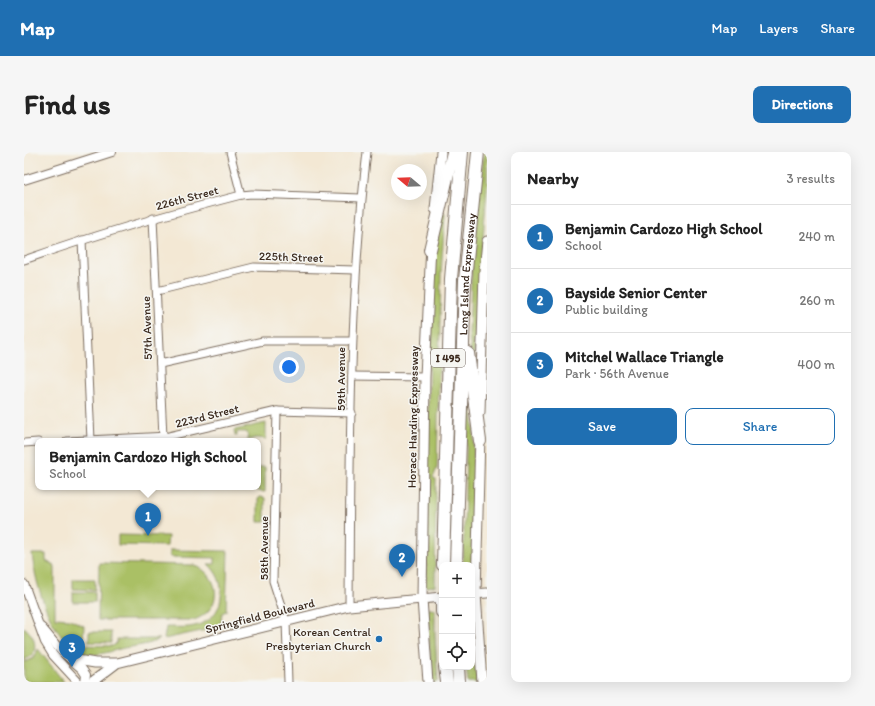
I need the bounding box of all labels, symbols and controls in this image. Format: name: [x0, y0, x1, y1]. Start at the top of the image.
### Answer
text: Map: [20, 17, 55, 40]
text: Map: [712, 20, 737, 37]
text: Layers: [759, 20, 798, 37]
text: Share: [820, 20, 855, 37]
button: Directions: [753, 86, 851, 123]
text: Find us: [24, 87, 111, 121]
north arrow: [391, 164, 427, 200]
text: Nearby: [527, 168, 579, 188]
text: 3 results: [786, 171, 835, 186]
street label: 226th Street: [154, 183, 220, 213]
street label: Long Island Expressway: [456, 212, 479, 335]
text: Benjamin Cardozo High School: [565, 220, 762, 238]
text: 1: [537, 229, 543, 244]
text: 240 m: [798, 229, 835, 244]
text: School: [565, 238, 602, 253]
street label: 225th Street: [259, 249, 324, 265]
text: Bayside Senior Center: [565, 284, 707, 302]
text: 2: [537, 293, 543, 308]
text: 260 m: [799, 293, 835, 308]
street label: 57th Avenue: [139, 296, 155, 360]
text: Public building: [565, 302, 648, 317]
street label: Horace Harding Expressway: [405, 345, 421, 488]
street label: 59th Avenue: [334, 347, 348, 411]
text: Mitchel Wallace Triangle: [565, 348, 724, 366]
road number: I 495: [431, 349, 465, 367]
your location: [279, 357, 299, 377]
text: 3: [536, 357, 544, 372]
text: 400 m: [797, 357, 835, 372]
text: Park · 56th Avenue: [565, 366, 669, 381]
street label: 223rd Street: [174, 401, 241, 431]
button: Save: [527, 408, 677, 445]
button: Share: [685, 408, 835, 445]
popup: [35, 438, 261, 490]
text: Benjamin Cardozo High School: [49, 448, 247, 466]
text: School: [49, 466, 86, 481]
pin: 1: [135, 503, 161, 536]
street label: 58th Avenue: [257, 516, 271, 580]
pin: 2: [389, 544, 415, 577]
map controls: [439, 562, 475, 670]
button: +: [439, 562, 475, 598]
street label: Springfield Boulevard: [204, 596, 317, 636]
button: −: [439, 598, 475, 634]
place label: Korean Central Presbyterian Church: [266, 625, 372, 653]
pin: 3: [59, 634, 85, 667]
marker: Korean Central Presbyterian Church: [374, 634, 384, 644]
button: locate: [439, 634, 475, 670]

